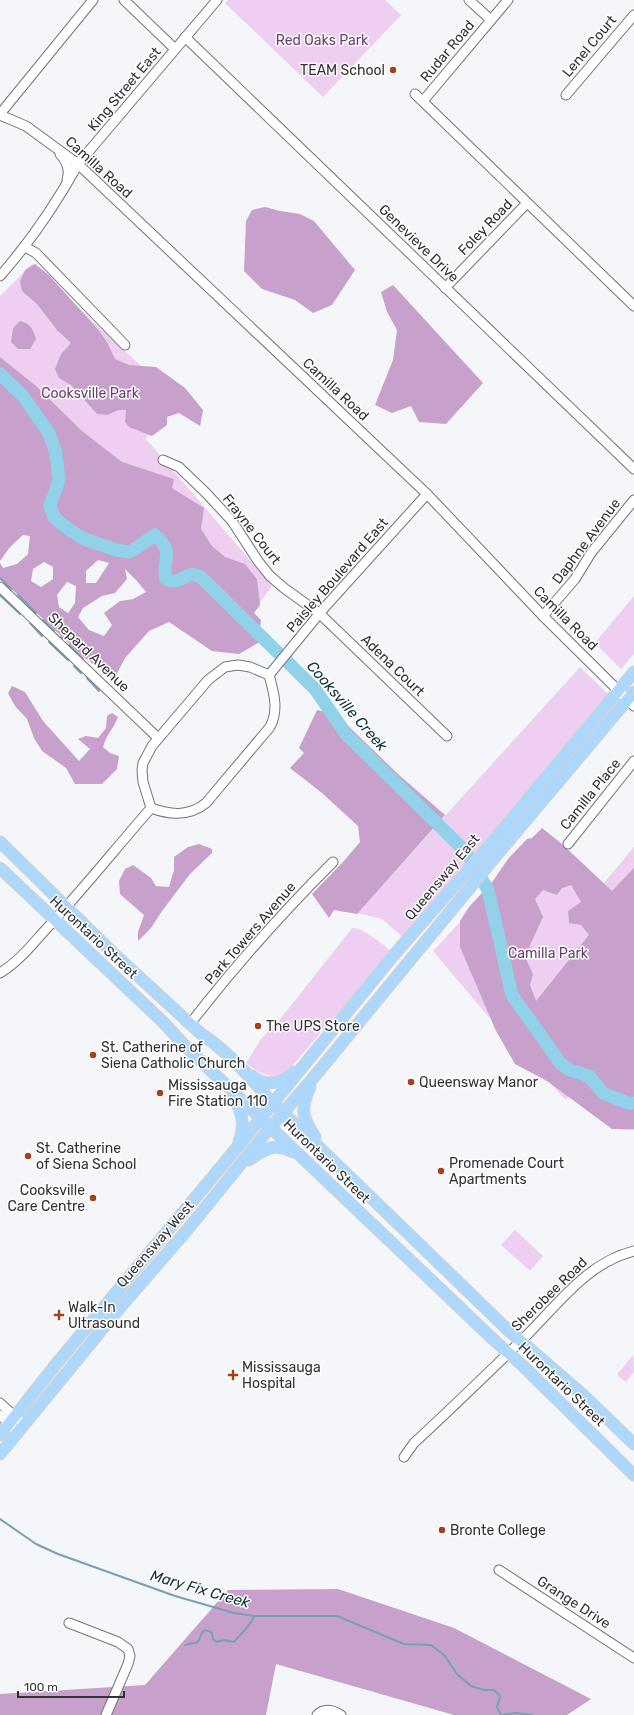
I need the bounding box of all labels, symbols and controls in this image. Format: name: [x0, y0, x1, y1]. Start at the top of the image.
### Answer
street label: Lenel Court: [559, 12, 620, 81]
street label: Rudar Road: [417, 17, 478, 86]
park label: Red Oaks Park: [276, 32, 369, 49]
street label: King Street East: [84, 43, 165, 135]
place label: TEAM School: [300, 62, 385, 79]
marker: TEAM School: [388, 65, 398, 75]
street label: Camilla Road: [62, 133, 136, 202]
street label: Foley Road: [455, 196, 516, 259]
street label: Genevieve Drive: [375, 201, 462, 286]
street label: Camilla Road: [299, 354, 372, 424]
park label: Cooksville Park: [41, 385, 140, 402]
street label: Frayne Court: [219, 491, 285, 568]
street label: Daphne Avenue: [549, 495, 624, 587]
street label: Paisley Boulevard East: [283, 514, 392, 636]
street label: Camilla Road: [530, 583, 601, 654]
street label: Shepard Avenue: [44, 609, 133, 696]
street label: Adena Court: [357, 631, 428, 700]
water label: Cooksville Creek: [303, 657, 391, 755]
street label: Camilla Place: [557, 755, 624, 833]
street label: Queensway East: [401, 830, 484, 924]
street label: Park Towers Avenue: [201, 879, 300, 988]
street label: Hurontario Street: [46, 892, 141, 983]
park label: Camilla Park: [508, 945, 589, 962]
place label: The UPS Store: [266, 1018, 360, 1035]
marker: The UPS Store: [253, 1021, 263, 1031]
place label: St. Catherine of Siena Catholic Church: [101, 1039, 245, 1072]
marker: St. Catherine of Siena Catholic Church: [88, 1050, 98, 1060]
place label: Queensway Manor: [419, 1074, 539, 1091]
place label: Mississauga Fire Station 110: [168, 1077, 268, 1110]
marker: Queensway Manor: [406, 1077, 416, 1087]
marker: Mississauga Fire Station 110: [155, 1088, 165, 1098]
street label: Hurontario Street: [280, 1116, 374, 1207]
place label: St. Catherine of Siena School: [36, 1140, 136, 1173]
marker: St. Catherine of Siena School: [23, 1151, 33, 1161]
place label: Promenade Court Apartments: [449, 1155, 564, 1188]
marker: Promenade Court Apartments: [436, 1166, 446, 1176]
place label: Cooksville Care Centre: [7, 1182, 85, 1215]
marker: Cooksville Care Centre: [88, 1193, 98, 1203]
street label: Queensway West: [113, 1197, 198, 1291]
street label: Sherobee Road: [508, 1254, 591, 1335]
place label: Walk-In Ultrasound: [68, 1299, 140, 1332]
marker: Walk-In Ultrasound: [53, 1309, 65, 1321]
street label: Hurontario Street: [515, 1339, 609, 1430]
place label: Mississauga Hospital: [242, 1359, 321, 1392]
marker: Mississauga Hospital: [227, 1369, 239, 1381]
place label: Bronte College: [450, 1522, 546, 1539]
marker: Bronte College: [437, 1525, 447, 1535]
water label: Mary Fix Creek: [148, 1566, 252, 1612]
street label: Grange Drive: [534, 1572, 614, 1633]
scale bar: [18, 1673, 124, 1699]
text: 100 m: [24, 1680, 58, 1694]

